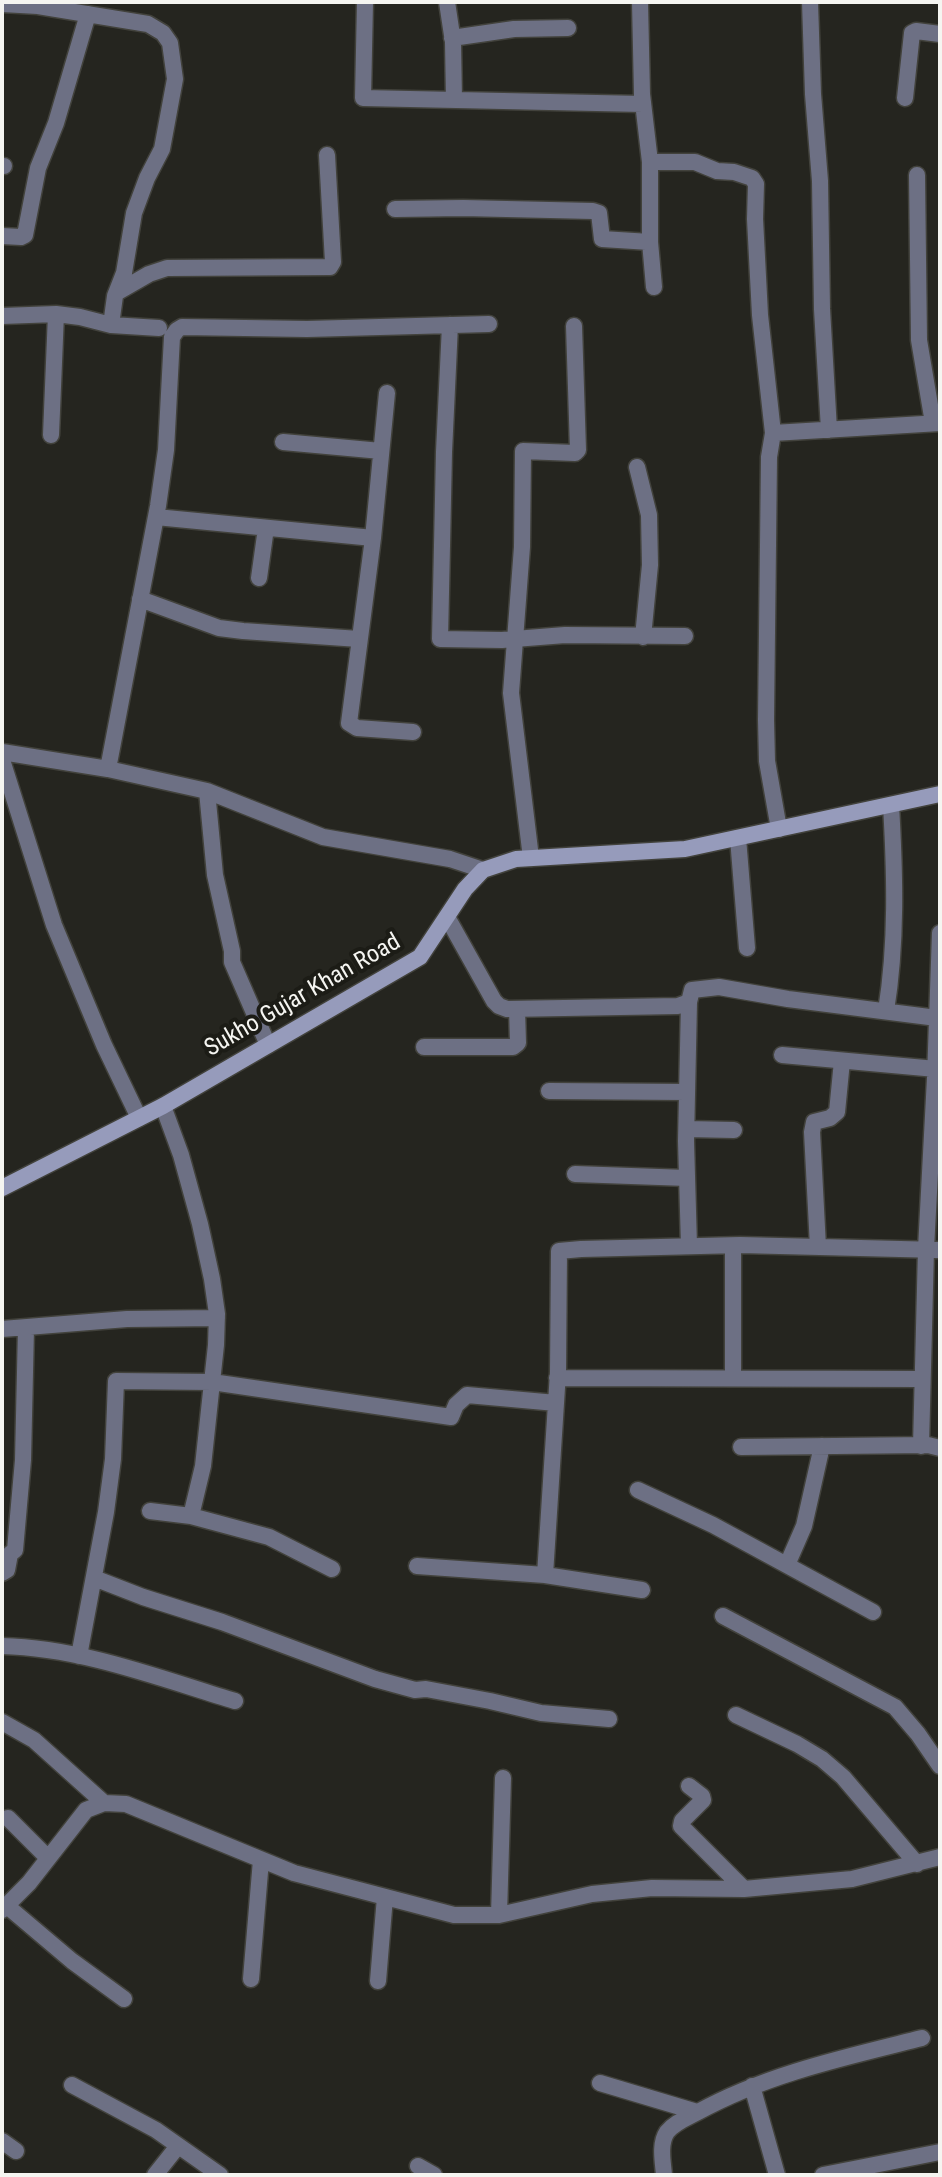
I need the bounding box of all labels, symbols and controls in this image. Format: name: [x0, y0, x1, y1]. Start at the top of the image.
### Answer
street label: Sukho Gujar Khan Road: [200, 928, 406, 1064]

